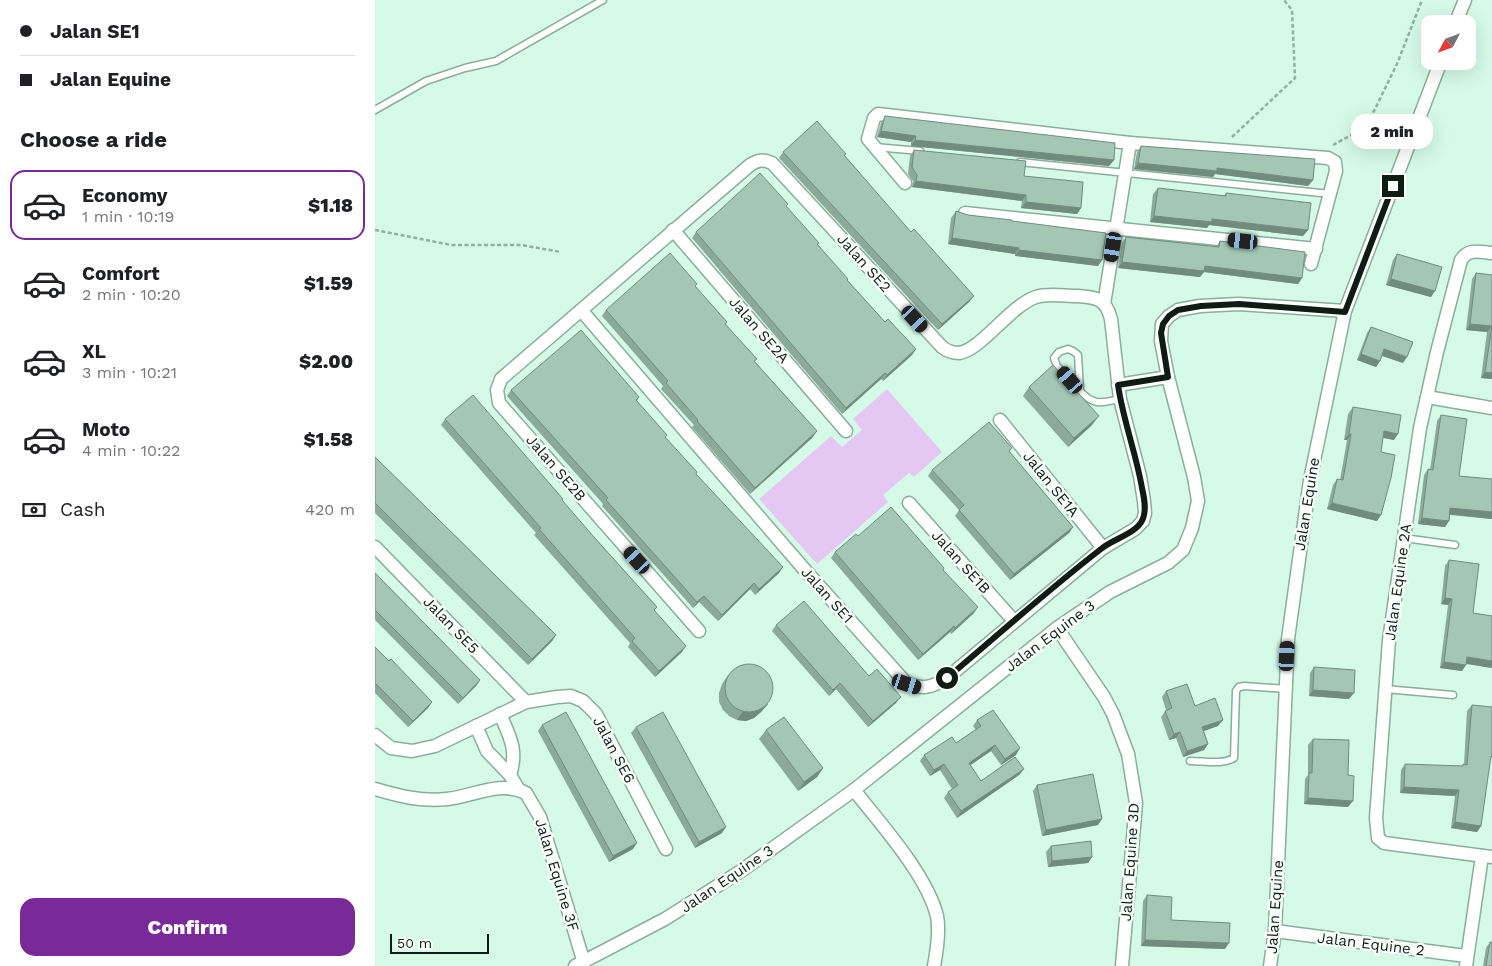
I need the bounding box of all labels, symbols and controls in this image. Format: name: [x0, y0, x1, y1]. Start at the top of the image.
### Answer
north arrow: [1421, 15, 1476, 70]
map controls: [1421, 15, 1476, 70]
text: Jalan SE1: [50, 20, 140, 43]
text: Jalan Equine: [50, 68, 171, 91]
callout: 2 min: [1352, 114, 1434, 148]
text: 2 min: [1370, 122, 1414, 141]
text: Choose a ride: [20, 127, 167, 152]
route end: [1382, 175, 1404, 197]
icon: car: [22, 183, 67, 228]
text: Economy: [82, 184, 167, 207]
text: $1.18: [308, 194, 353, 217]
text: 1 min · 10:19: [82, 207, 174, 226]
street label: Jalan SE2: [833, 230, 895, 296]
car: [1103, 231, 1122, 263]
car: [1227, 232, 1258, 250]
icon: car: [22, 261, 67, 306]
text: Comfort: [82, 262, 160, 285]
text: $1.59: [304, 272, 353, 295]
text: 2 min · 10:20: [82, 285, 181, 304]
street label: Jalan SE2A: [725, 293, 793, 367]
car: [899, 303, 930, 335]
icon: car: [22, 339, 67, 384]
text: XL: [82, 340, 106, 363]
text: $2.00: [299, 350, 353, 373]
text: 3 min · 10:21: [82, 363, 177, 382]
car: [1054, 364, 1085, 396]
icon: car: [22, 417, 67, 462]
text: Moto: [82, 418, 130, 441]
text: $1.58: [303, 428, 353, 451]
street label: Jalan SE2B: [522, 431, 590, 505]
text: 4 min · 10:22: [82, 441, 180, 460]
street label: Jalan SE1A: [1019, 448, 1083, 520]
street label: Jalan Equine: [1291, 456, 1323, 552]
icon: cash: [20, 496, 48, 524]
text: Cash: [60, 498, 106, 521]
text: 420 m: [305, 500, 355, 519]
street label: Jalan Equine 2A: [1381, 522, 1415, 642]
street label: Jalan SE1B: [928, 527, 994, 597]
car: [621, 544, 652, 576]
street label: Jalan SE1: [797, 563, 857, 627]
street label: Jalan SE5: [419, 593, 483, 657]
street label: Jalan Equine 3: [1001, 596, 1099, 676]
car: [1278, 641, 1295, 671]
route start: [936, 667, 958, 689]
car: [890, 672, 923, 696]
street label: Jalan SE6: [589, 714, 639, 786]
street label: Jalan Equine 3D: [1117, 802, 1143, 922]
street label: Jalan Equine 3F: [531, 816, 583, 934]
street label: Jalan Equine 3: [677, 841, 777, 917]
street label: Jalan Equine: [1263, 859, 1287, 955]
button: Confirm: [20, 898, 355, 956]
street label: Jalan Equine 2: [1316, 928, 1426, 960]
scale bar: [390, 931, 489, 954]
text: 50 m: [397, 935, 432, 951]

